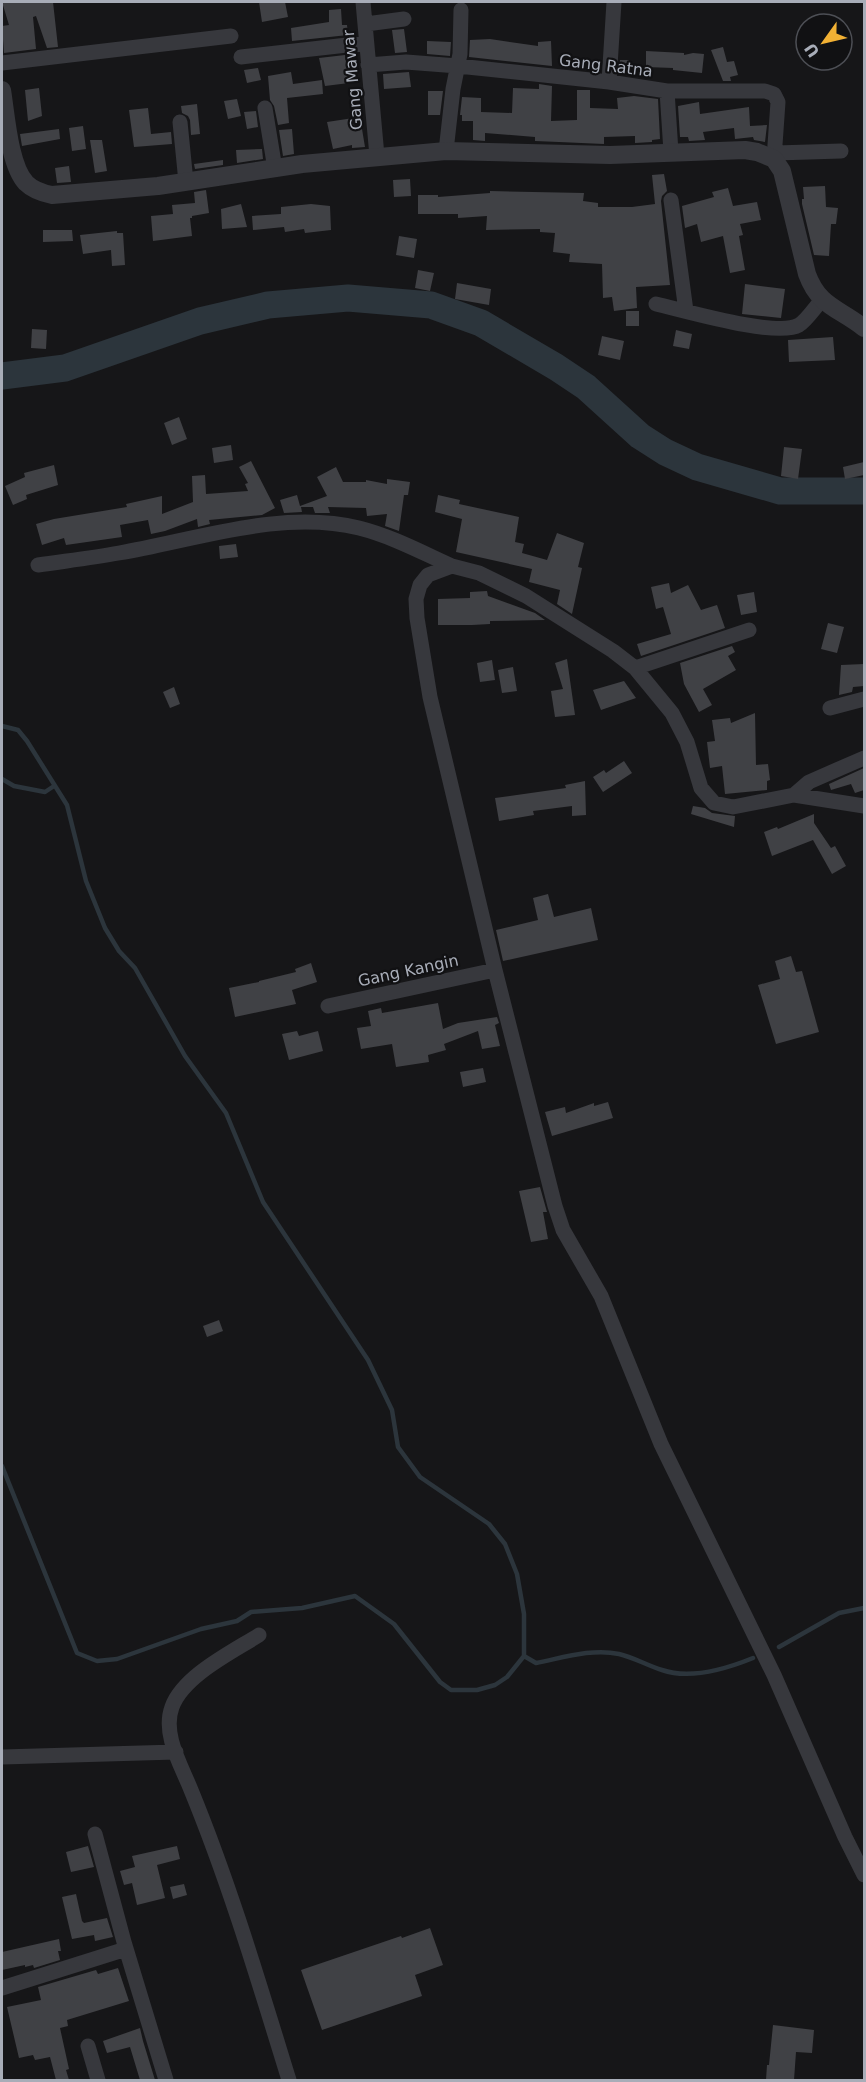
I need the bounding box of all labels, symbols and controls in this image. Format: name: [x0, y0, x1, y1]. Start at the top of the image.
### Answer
north arrow: [794, 12, 854, 72]
street label: Gang Mawar: [339, 29, 366, 131]
text: U: [800, 39, 823, 61]
street label: Gang Ratna: [558, 50, 654, 81]
street label: Gang Kangin: [356, 951, 460, 990]

